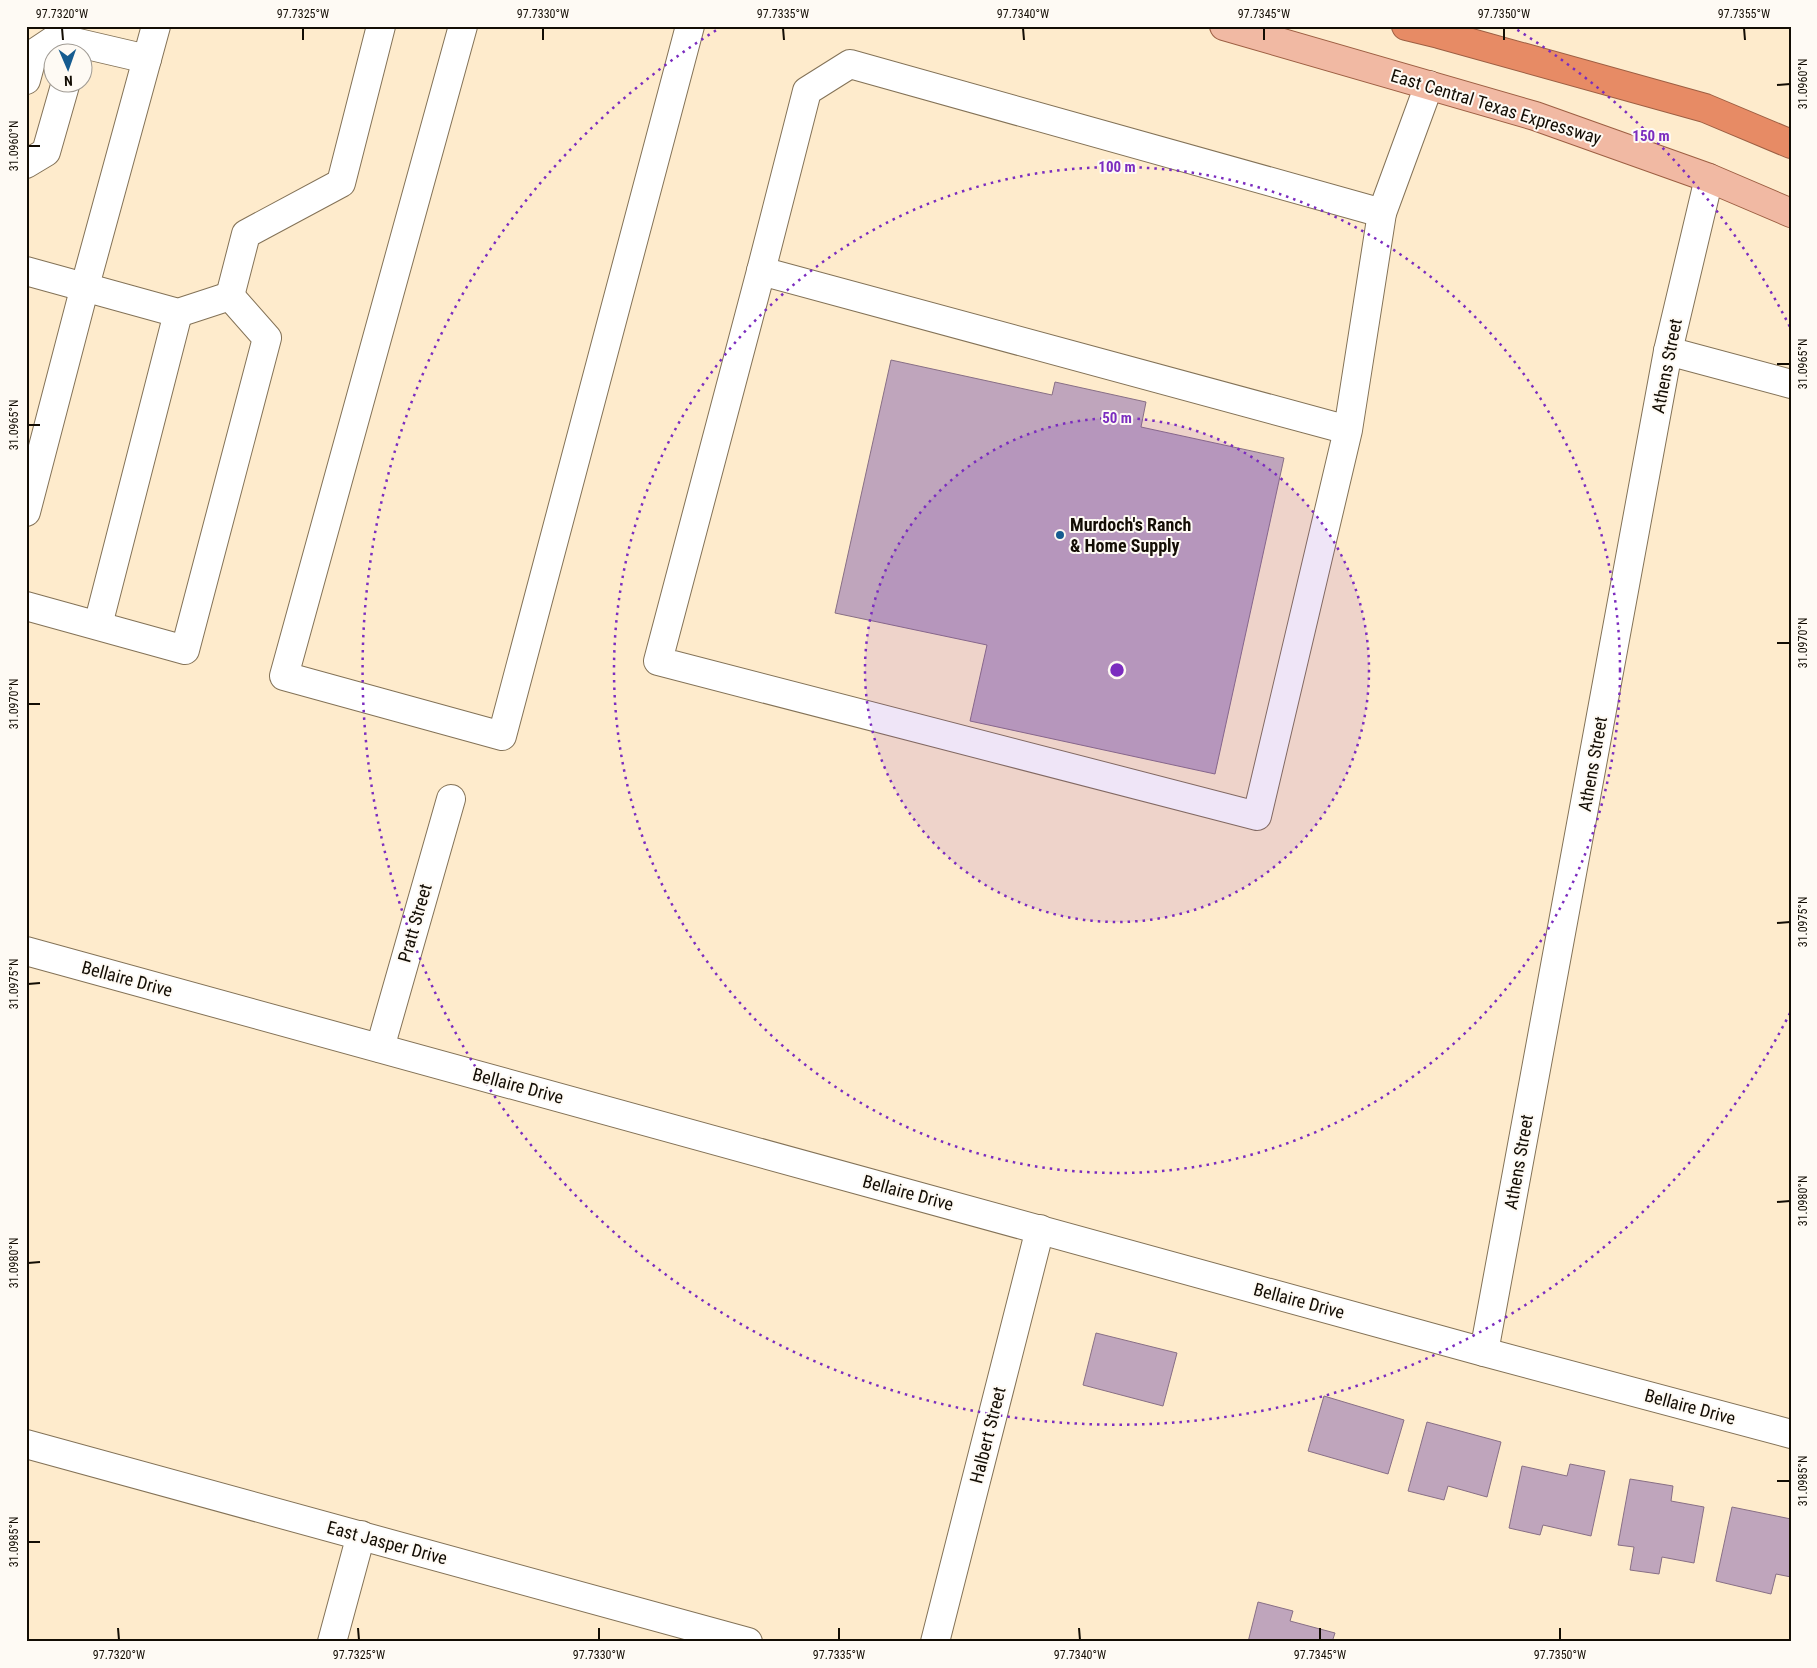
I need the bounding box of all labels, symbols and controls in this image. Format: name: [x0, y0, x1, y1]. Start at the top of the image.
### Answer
text: 97.7320°W: [36, 7, 88, 21]
text: 97.7325°W: [277, 7, 329, 21]
text: 97.7330°W: [517, 7, 569, 21]
text: 97.7335°W: [757, 7, 809, 21]
text: 97.7340°W: [997, 7, 1049, 21]
text: 97.7345°W: [1238, 7, 1290, 21]
text: 97.7350°W: [1478, 7, 1530, 21]
text: 97.7355°W: [1718, 7, 1770, 21]
north arrow: [42, 42, 92, 92]
text: 31.0960°N: [1796, 59, 1810, 109]
street label: East Central Texas Expressway: [1388, 64, 1604, 149]
text: N: [64, 73, 73, 89]
text: 31.0960°N: [7, 121, 21, 171]
text: 150 m: [1632, 127, 1670, 145]
text: 100 m: [1098, 158, 1136, 176]
street label: Athens Street: [1647, 317, 1686, 415]
text: 31.0965°N: [1796, 339, 1810, 389]
text: 31.0965°N: [7, 400, 21, 450]
text: 50 m: [1102, 409, 1132, 427]
place label: Murdoch's Ranch & Home Supply: [1070, 514, 1191, 556]
marker: Murdoch's Ranch & Home Supply: [1054, 529, 1066, 541]
text: 31.0970°N: [1796, 618, 1810, 668]
centre of rings: [1108, 661, 1126, 679]
text: 31.0970°N: [7, 679, 21, 729]
street label: Athens Street: [1574, 715, 1611, 813]
street label: Pratt Street: [393, 881, 436, 965]
text: 31.0975°N: [1796, 897, 1810, 947]
street label: Bellaire Drive: [79, 956, 175, 1001]
text: 31.0975°N: [7, 959, 21, 1009]
street label: Bellaire Drive: [470, 1063, 566, 1108]
street label: Athens Street: [1500, 1113, 1537, 1211]
street label: Bellaire Drive: [860, 1170, 956, 1215]
text: 31.0980°N: [1796, 1176, 1810, 1226]
text: 31.0980°N: [7, 1238, 21, 1288]
street label: Bellaire Drive: [1251, 1278, 1347, 1323]
street label: Halbert Street: [965, 1384, 1010, 1485]
street label: Bellaire Drive: [1642, 1384, 1738, 1429]
text: 31.0985°N: [1796, 1456, 1810, 1506]
street label: East Jasper Drive: [325, 1516, 450, 1569]
text: 31.0985°N: [7, 1517, 21, 1567]
text: 97.7320°W: [93, 1648, 145, 1662]
text: 97.7325°W: [333, 1648, 385, 1662]
text: 97.7330°W: [573, 1648, 625, 1662]
text: 97.7335°W: [813, 1648, 865, 1662]
text: 97.7340°W: [1054, 1648, 1106, 1662]
text: 97.7345°W: [1294, 1648, 1346, 1662]
text: 97.7350°W: [1534, 1648, 1586, 1662]

